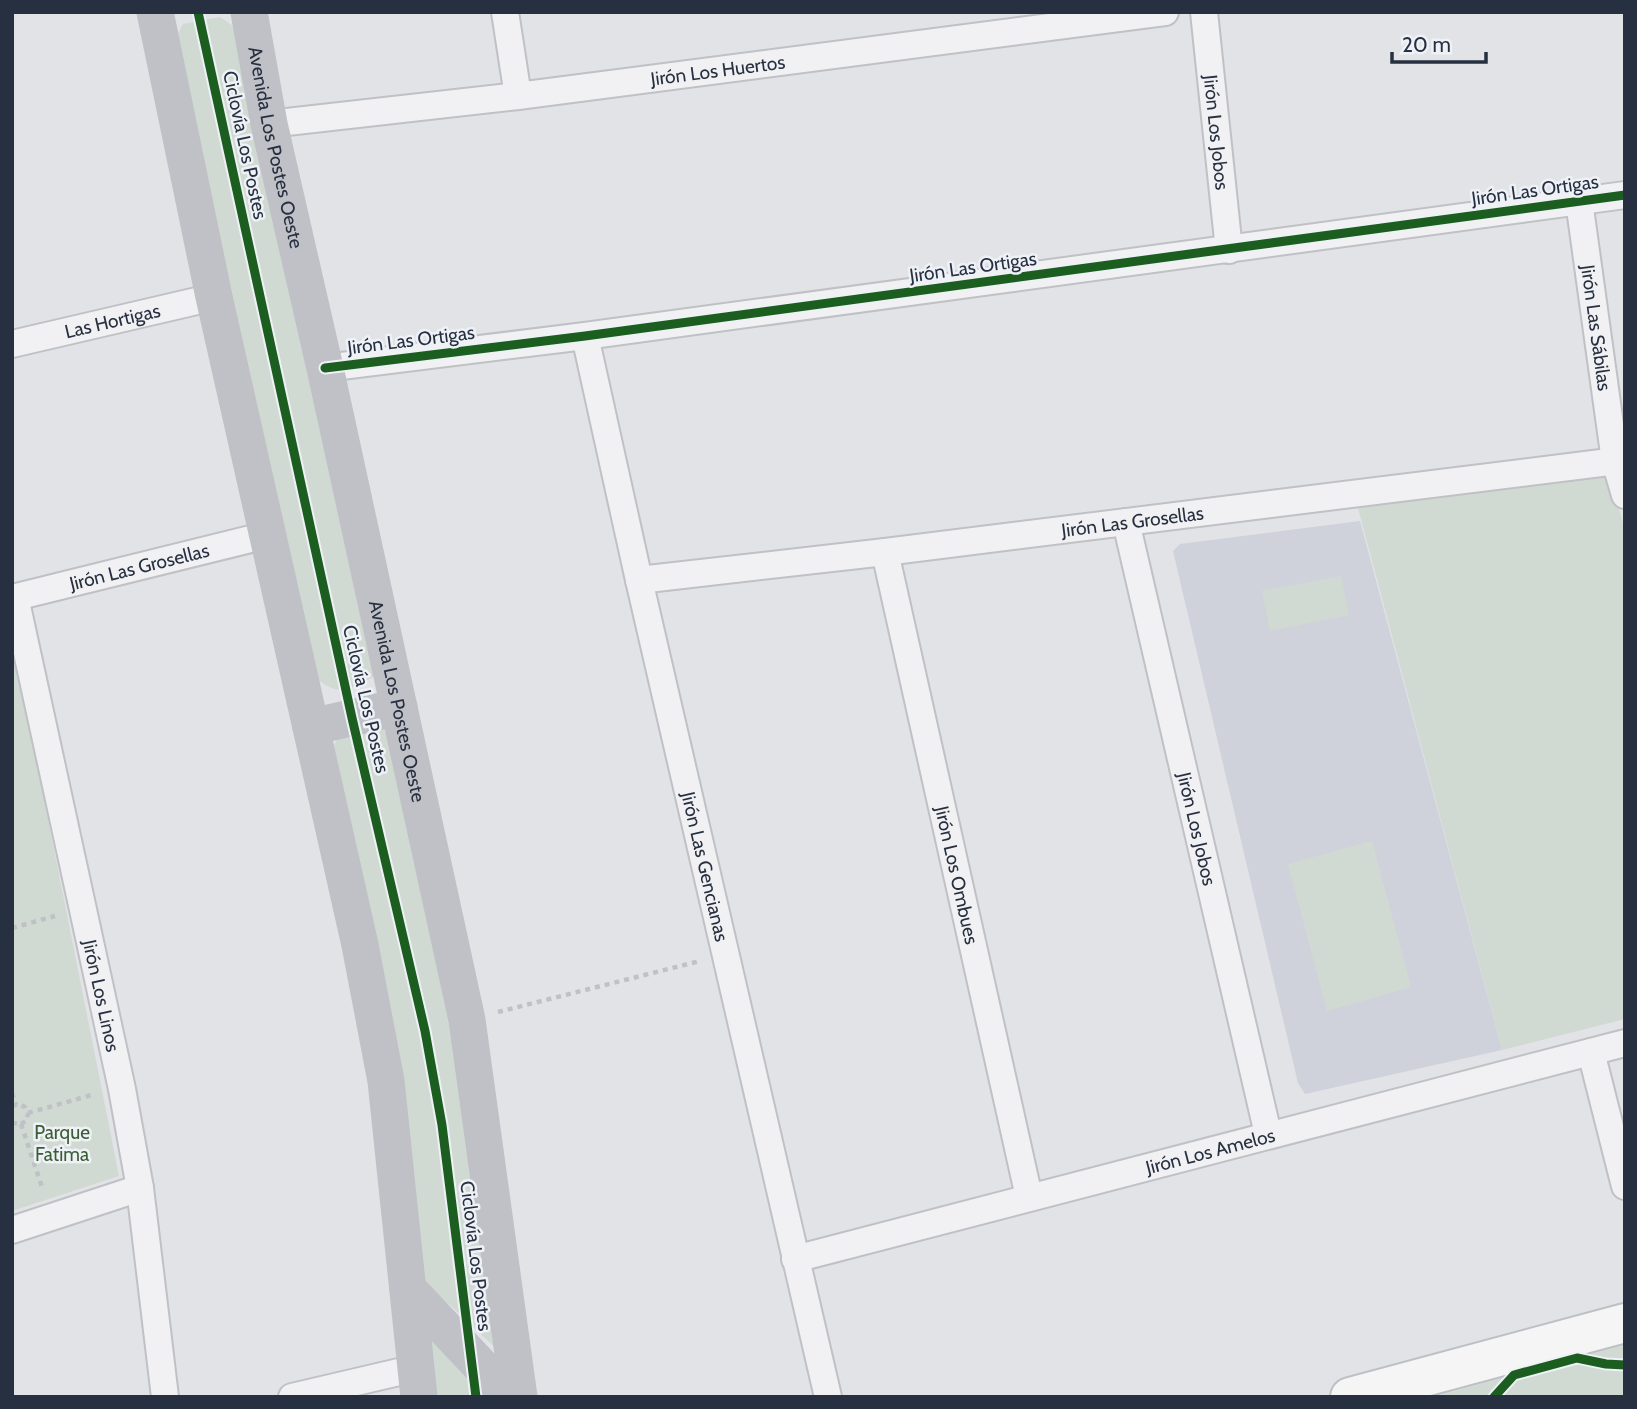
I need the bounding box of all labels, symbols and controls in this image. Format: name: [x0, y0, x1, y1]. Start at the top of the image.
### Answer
scale bar: [1392, 21, 1486, 65]
text: 20 m: [1402, 32, 1451, 57]
street label: Avenida Los Postes Oeste: [244, 44, 309, 251]
street label: Jirón Los Huertos: [648, 50, 786, 90]
street label: Ciclovía Los Postes: [218, 69, 272, 221]
street label: Jirón Los Jobos: [1199, 73, 1234, 191]
street label: Jirón Las Ortigas: [1469, 170, 1600, 210]
street label: Jirón Las Ortigas: [907, 247, 1038, 287]
street label: Jirón Las Sábilas: [1576, 262, 1617, 392]
street label: Las Hortigas: [62, 298, 162, 343]
street label: Jirón Las Ortigas: [345, 321, 476, 359]
street label: Jirón Las Grosellas: [1059, 501, 1205, 542]
street label: Jirón Las Grosellas: [66, 538, 212, 595]
street label: Avenida Los Postes Oeste: [364, 598, 431, 804]
street label: Ciclovía Los Postes: [338, 623, 394, 775]
street label: Jirón Los Jobos: [1173, 769, 1222, 888]
street label: Jirón Las Gencianas: [677, 788, 734, 944]
street label: Jirón Los Ombues: [930, 803, 984, 947]
street label: Jirón Los Linos: [78, 936, 125, 1054]
park label: Parque Fatima: [34, 1121, 90, 1166]
street label: Jirón Los Amelos: [1142, 1123, 1277, 1179]
street label: Ciclovía Los Postes: [455, 1180, 497, 1333]

